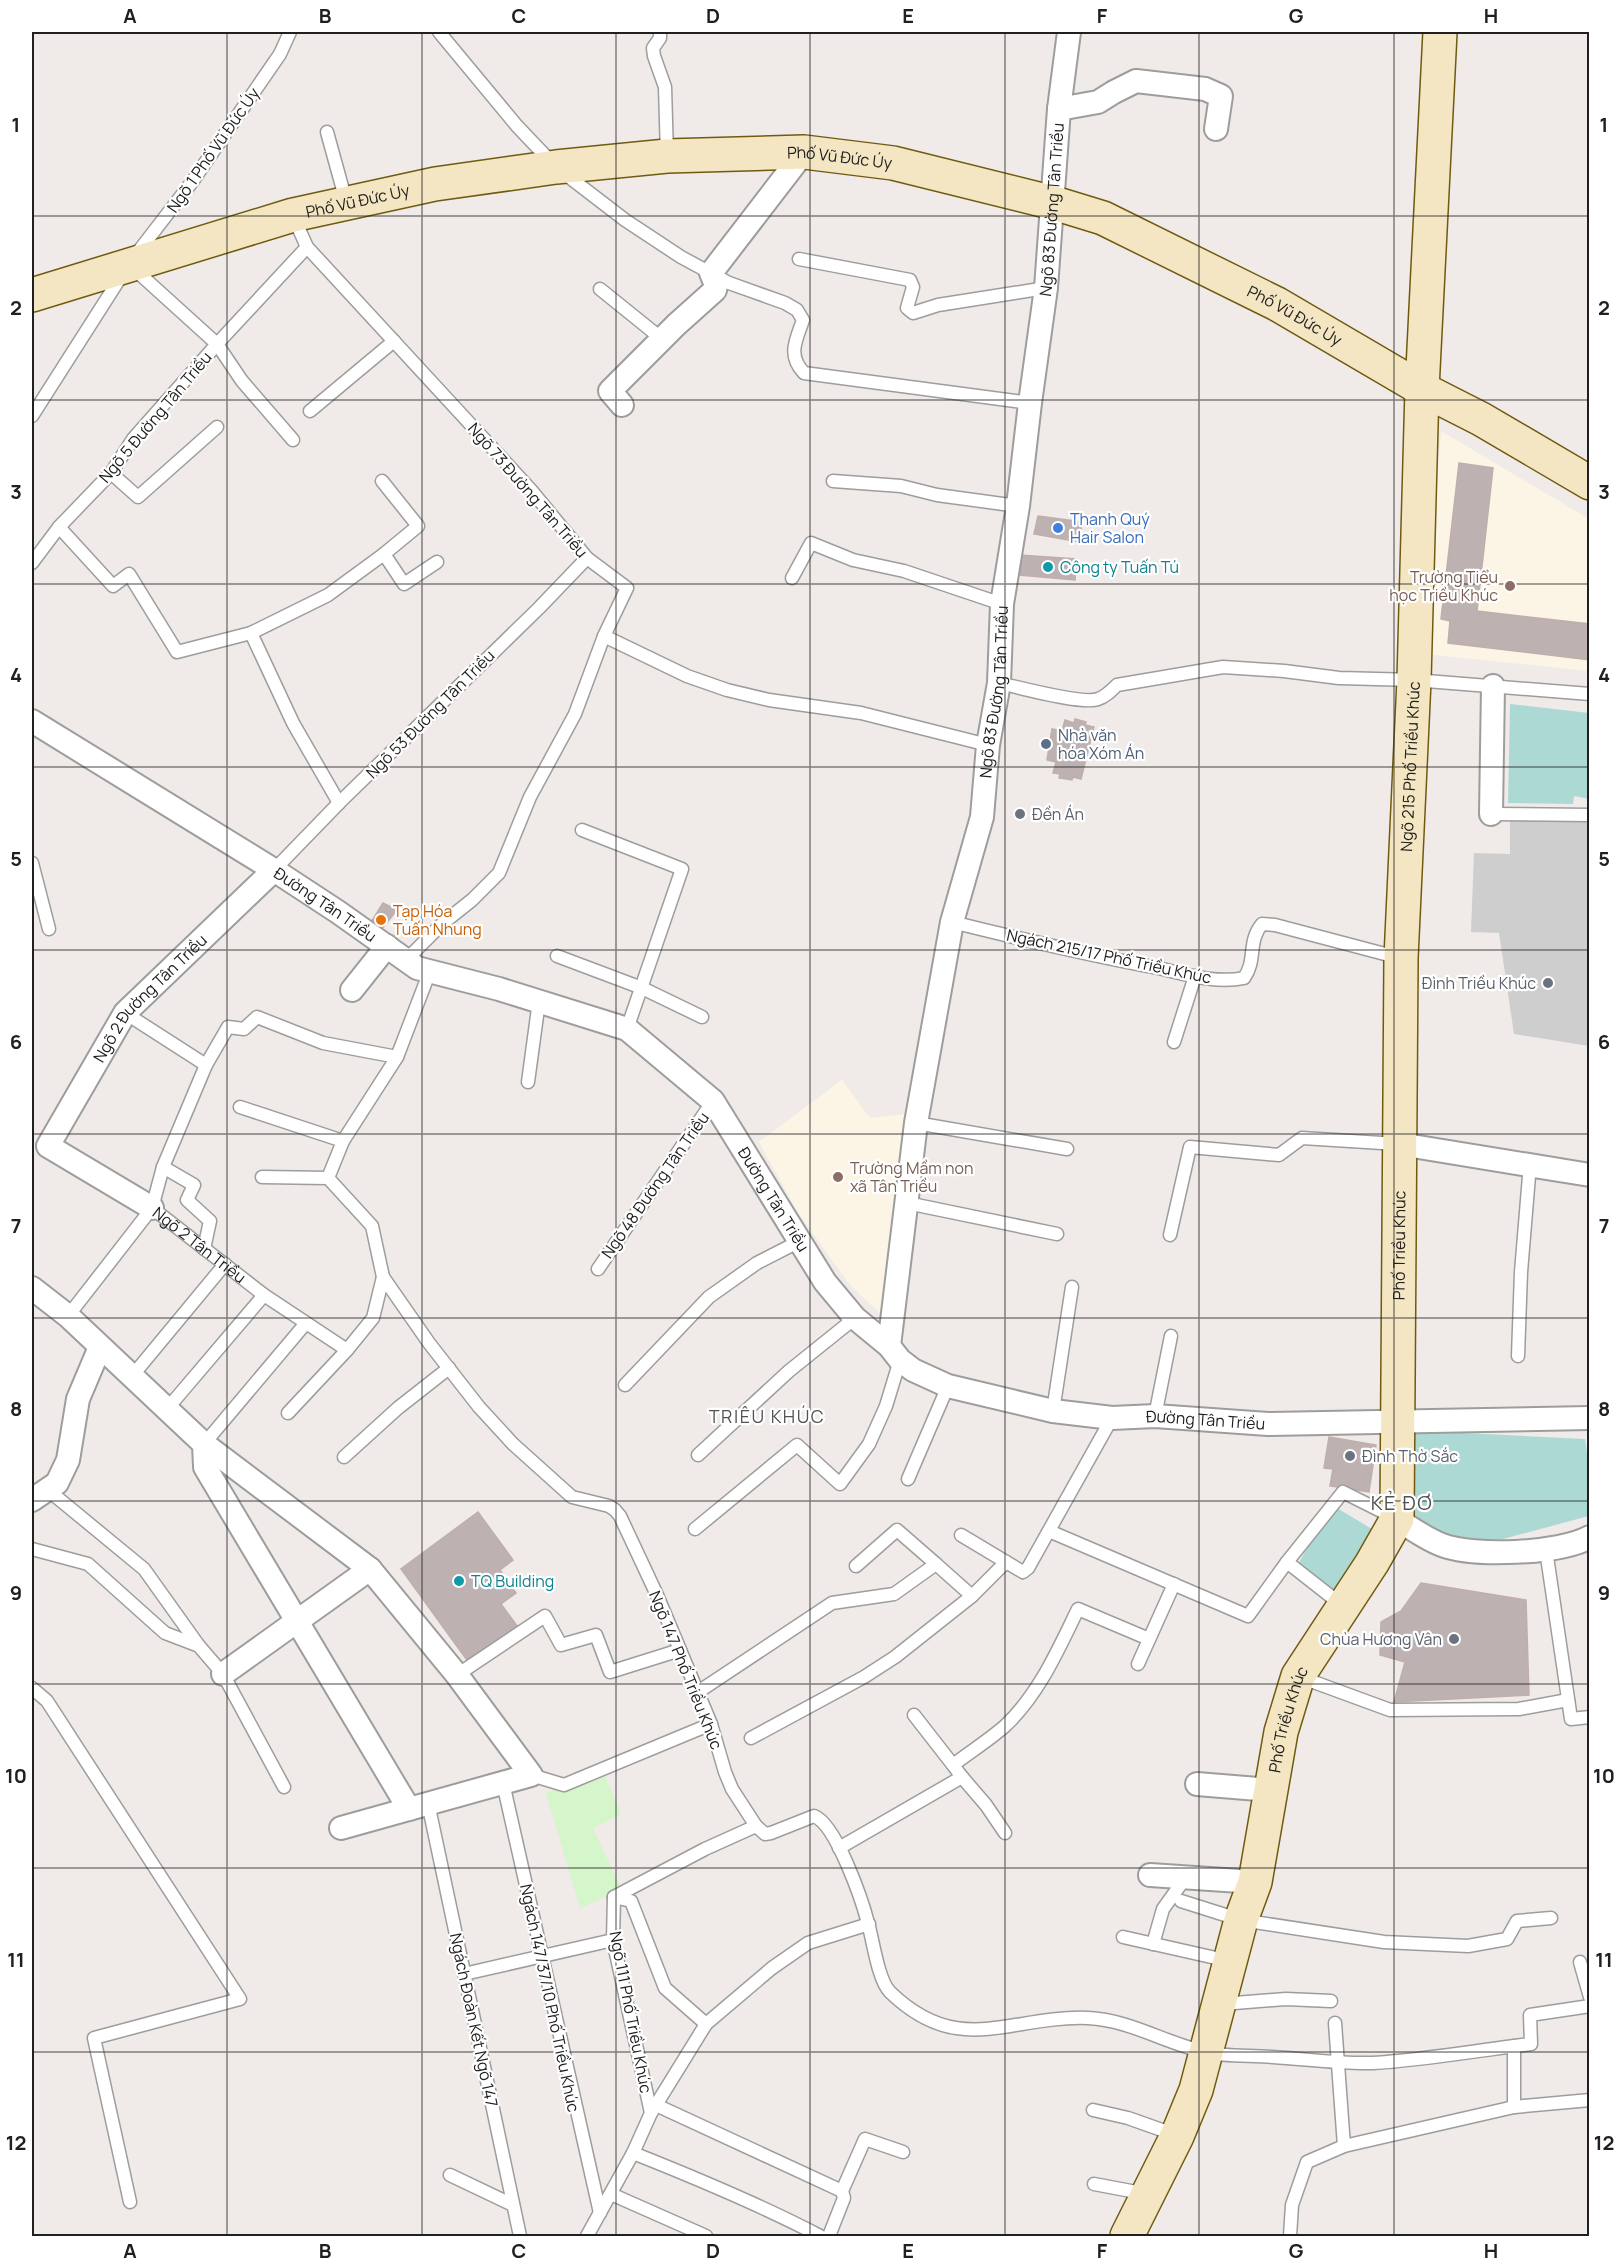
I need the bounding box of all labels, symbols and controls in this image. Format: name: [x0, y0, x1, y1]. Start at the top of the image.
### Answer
text: A: [123, 2, 137, 29]
text: B: [319, 2, 332, 29]
text: C: [512, 2, 526, 29]
text: D: [706, 2, 720, 29]
text: E: [902, 2, 914, 29]
text: F: [1097, 2, 1108, 29]
text: G: [1289, 2, 1304, 29]
text: H: [1484, 2, 1498, 29]
street label: Ngõ 1 Phố Vũ Đức Úy: [162, 83, 265, 217]
text: 1: [12, 111, 20, 138]
text: 1: [1600, 111, 1608, 138]
street label: Ngõ 83 Đường Tân Triều: [1034, 122, 1069, 298]
street label: Phố Vũ Đức Úy: [787, 141, 894, 174]
street label: Phố Vũ Đức Úy: [304, 179, 412, 223]
street label: Phố Vũ Đức Úy: [1244, 280, 1347, 351]
text: 2: [10, 294, 22, 321]
text: 2: [1598, 294, 1610, 321]
street label: Ngõ 5 Đường Tân Triều: [94, 347, 216, 487]
street label: Ngõ 73 Đường Tân Triều: [463, 418, 593, 562]
text: 3: [10, 478, 22, 505]
text: 3: [1598, 478, 1610, 505]
place label: Thanh Quý Hair Salon: [1070, 508, 1150, 548]
marker: Thanh Quý Hair Salon: [1051, 521, 1065, 535]
place label: Công ty Tuấn Tú: [1060, 556, 1179, 578]
marker: Công ty Tuấn Tú: [1041, 560, 1055, 574]
place label: Trường Tiểu học Triều Khúc: [1389, 566, 1498, 606]
marker: Trường Tiểu học Triều Khúc: [1503, 579, 1517, 593]
street label: Ngõ 83 Đường Tân Triều: [974, 605, 1013, 779]
street label: Ngõ 53 Đường Tân Triều: [361, 645, 499, 783]
text: 4: [10, 661, 22, 688]
text: 4: [1598, 661, 1610, 688]
street label: Ngõ 215 Phố Triều Khúc: [1395, 681, 1425, 852]
place label: Nhà văn hóa Xóm Án: [1058, 724, 1144, 764]
marker: Nhà văn hóa Xóm Án: [1039, 737, 1053, 751]
place label: Đền Án: [1032, 803, 1084, 825]
marker: Đền Án: [1013, 807, 1027, 821]
text: 5: [10, 845, 22, 872]
text: 5: [1598, 845, 1610, 872]
street label: Đường Tân Triều: [270, 862, 381, 947]
place label: Tạp Hóa Tuấn Nhung: [393, 900, 482, 940]
marker: Tạp Hóa Tuấn Nhung: [374, 913, 388, 927]
street label: Ngách 215/17 Phố Triều Khúc: [1005, 924, 1213, 988]
street label: Ngõ 2 Đường Tân Triều: [88, 929, 212, 1066]
place label: Đình Triều Khúc: [1422, 972, 1536, 994]
marker: Đình Triều Khúc: [1541, 976, 1555, 990]
text: 6: [10, 1028, 22, 1055]
text: 6: [1598, 1028, 1610, 1055]
street label: Ngõ 48 Đường Tân Triều: [596, 1107, 714, 1263]
street label: Đường Tân Triều: [733, 1143, 815, 1256]
place label: Trường Mầm non xã Tân Triều: [850, 1157, 973, 1197]
marker: Trường Mầm non xã Tân Triều: [831, 1170, 845, 1184]
street label: Phố Triều Khúc: [1388, 1190, 1410, 1300]
street label: Ngõ 2 Tân Triều: [148, 1202, 251, 1288]
text: 7: [11, 1212, 21, 1239]
text: 7: [1599, 1212, 1609, 1239]
text: 8: [10, 1395, 22, 1422]
text: 8: [1598, 1395, 1610, 1422]
district label: TRIÊU KHÚC: [709, 1404, 825, 1428]
street label: Đường Tân Triều: [1146, 1405, 1266, 1435]
place label: Đình Thờ Sắc: [1362, 1445, 1458, 1467]
marker: Đình Thờ Sắc: [1343, 1449, 1357, 1463]
district label: KẺ ĐƠ: [1371, 1489, 1433, 1516]
place label: TQ Building: [471, 1570, 554, 1592]
marker: TQ Building: [452, 1574, 466, 1588]
text: 9: [10, 1579, 22, 1606]
text: 9: [1598, 1579, 1610, 1606]
street label: Ngõ 147 Phố Triều Khúc: [644, 1587, 728, 1753]
place label: Chùa Hương Vân: [1320, 1628, 1442, 1650]
marker: Chùa Hương Vân: [1447, 1632, 1461, 1646]
street label: Phố Triều Khúc: [1263, 1661, 1313, 1774]
text: 10: [5, 1762, 27, 1789]
text: 10: [1593, 1762, 1615, 1789]
street label: Ngách 147/37/10 Phố Triều Khúc: [515, 1882, 585, 2114]
street label: Ngõ 111 Phố Triều Khúc: [605, 1929, 658, 2095]
street label: Ngách Đoàn Kết Ngõ 147: [445, 1931, 503, 2109]
text: 11: [7, 1946, 25, 1973]
text: 11: [1595, 1946, 1613, 1973]
text: 12: [6, 2129, 26, 2156]
text: 12: [1594, 2129, 1614, 2156]
text: A: [123, 2237, 137, 2264]
text: B: [319, 2237, 332, 2264]
text: C: [512, 2237, 526, 2264]
text: D: [706, 2237, 720, 2264]
text: E: [902, 2237, 914, 2264]
text: F: [1097, 2237, 1108, 2264]
text: G: [1289, 2237, 1304, 2264]
text: H: [1484, 2237, 1498, 2264]

